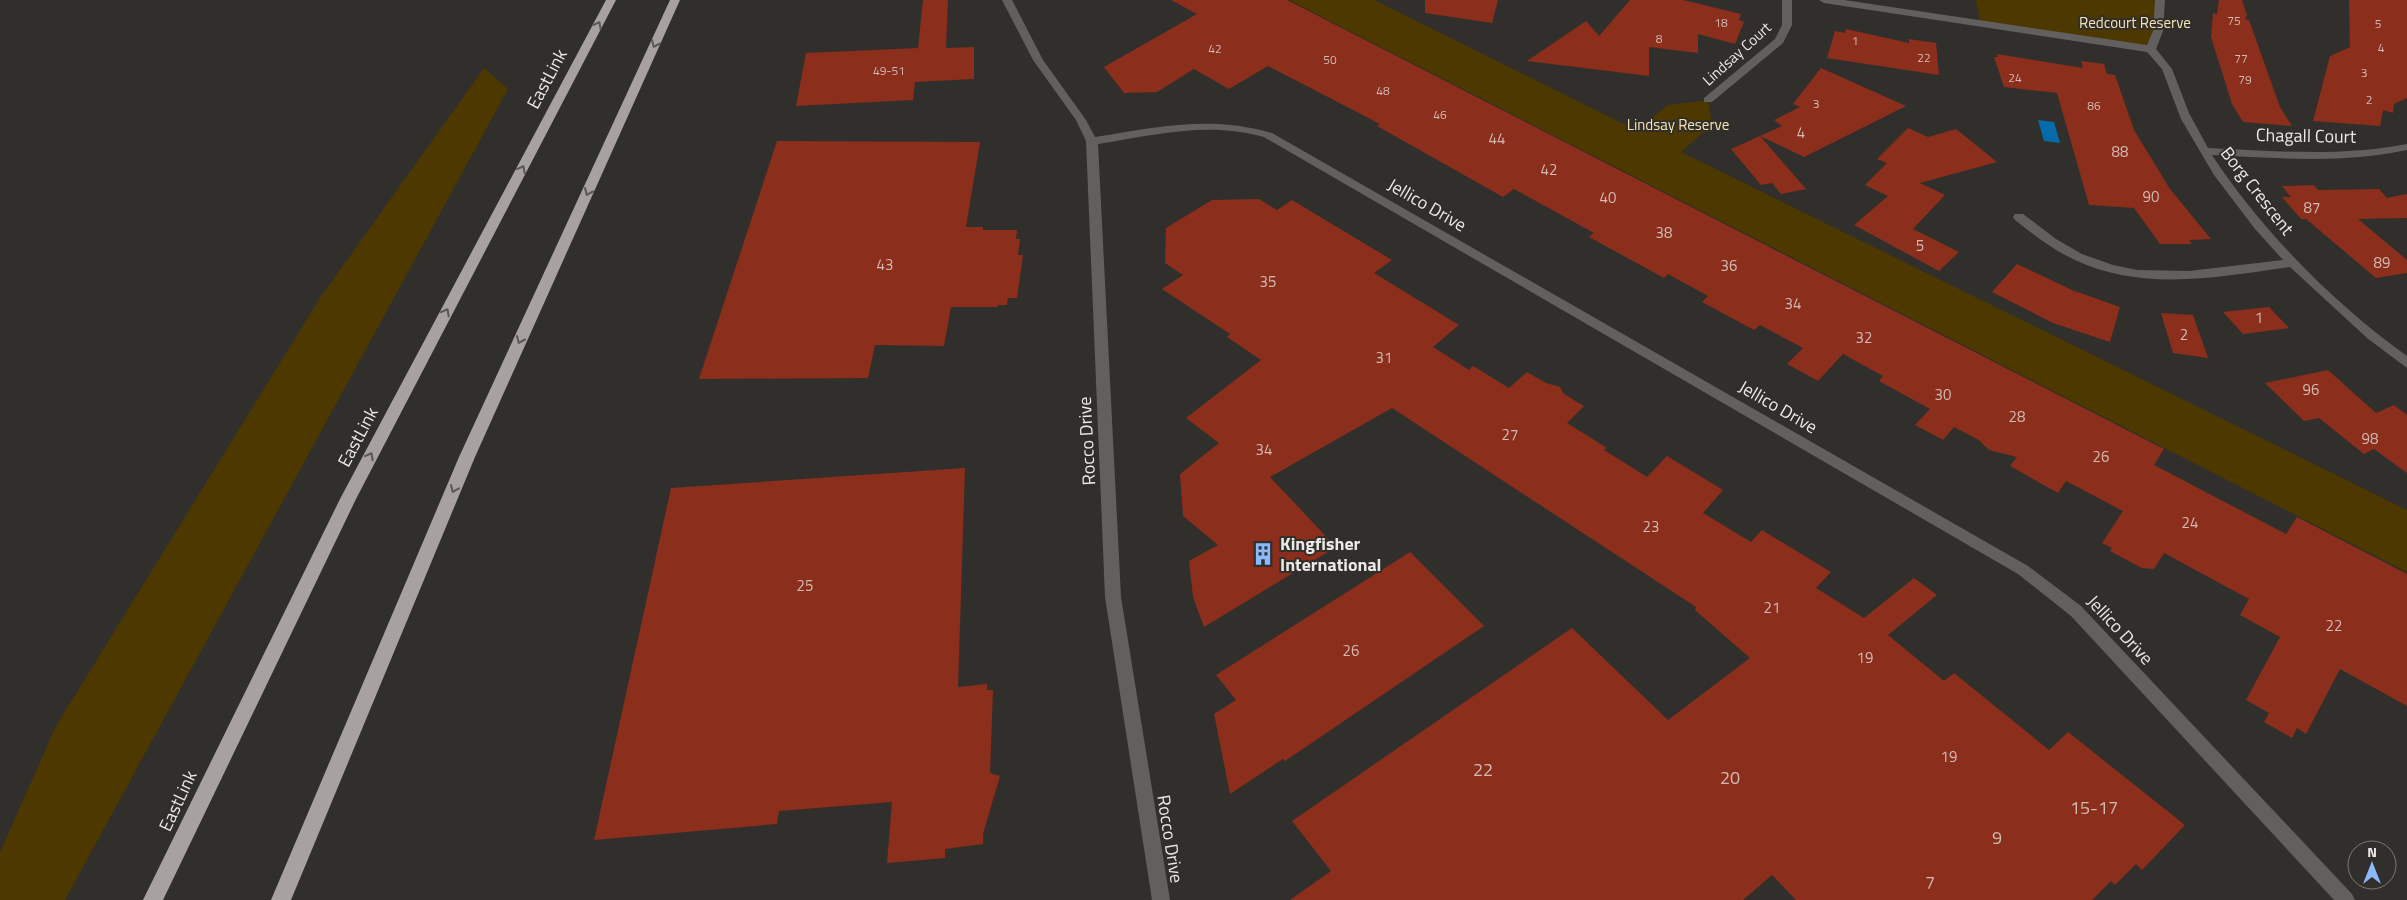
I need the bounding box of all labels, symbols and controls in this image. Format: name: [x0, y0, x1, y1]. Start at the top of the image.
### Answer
park label: Redcourt Reserve: [2079, 11, 2191, 34]
house number: 75: [2227, 11, 2241, 30]
house number: 18: [1714, 13, 1728, 32]
house number: 5: [2375, 14, 2382, 33]
street label: Lindsay Court: [1697, 16, 1777, 91]
one-way arrow: [592, 21, 602, 30]
house number: 8: [1656, 29, 1663, 48]
house number: 1: [1852, 31, 1858, 50]
house number: 4: [2378, 38, 2385, 57]
one-way arrow: [650, 39, 661, 48]
house number: 42: [1208, 39, 1222, 58]
street label: EastLink: [519, 44, 574, 114]
house number: 22: [1917, 48, 1931, 67]
house number: 77: [2234, 49, 2248, 68]
house number: 50: [1323, 50, 1337, 69]
house number: 49-51: [873, 61, 905, 80]
house number: 3: [2361, 63, 2367, 82]
house number: 24: [2008, 68, 2022, 87]
house number: 79: [2238, 70, 2252, 89]
house number: 48: [1376, 81, 1390, 100]
house number: 2: [2366, 90, 2372, 109]
house number: 3: [1813, 94, 1819, 113]
house number: 86: [2087, 96, 2101, 115]
house number: 46: [1433, 105, 1447, 124]
park label: Lindsay Reserve: [1627, 113, 1729, 136]
house number: 4: [1797, 121, 1805, 144]
street label: Chagall Court: [2256, 121, 2357, 150]
house number: 44: [1489, 127, 1505, 150]
house number: 88: [2112, 140, 2128, 163]
street label: Borg Crescent: [2214, 141, 2301, 241]
house number: 42: [1541, 158, 1557, 181]
one-way arrow: [516, 165, 526, 174]
street label: Jellico Drive: [1383, 171, 1472, 238]
house number: 90: [2143, 185, 2159, 208]
house number: 40: [1600, 186, 1616, 209]
one-way arrow: [583, 187, 594, 196]
house number: 87: [2304, 196, 2320, 219]
house number: 38: [1656, 221, 1672, 244]
house number: 5: [1916, 234, 1924, 257]
house number: 89: [2374, 251, 2390, 274]
house number: 43: [877, 253, 893, 276]
house number: 36: [1721, 254, 1737, 277]
house number: 35: [1260, 270, 1276, 293]
house number: 34: [1785, 292, 1801, 315]
house number: 1: [2255, 306, 2263, 329]
one-way arrow: [440, 309, 450, 318]
house number: 2: [2180, 323, 2188, 346]
house number: 32: [1856, 326, 1872, 349]
one-way arrow: [516, 335, 527, 344]
house number: 31: [1376, 346, 1392, 369]
street label: Jellico Drive: [1734, 373, 1823, 440]
house number: 96: [2303, 378, 2319, 401]
house number: 30: [1935, 383, 1951, 406]
street label: Rocco Drive: [1071, 396, 1102, 486]
street label: EastLink: [330, 402, 385, 472]
house number: 28: [2009, 405, 2025, 428]
house number: 27: [1502, 423, 1518, 446]
house number: 98: [2362, 427, 2378, 450]
house number: 34: [1256, 438, 1272, 461]
house number: 26: [2093, 445, 2109, 468]
one-way arrow: [364, 452, 374, 461]
one-way arrow: [450, 484, 460, 493]
house number: 24: [2182, 511, 2198, 534]
house number: 23: [1643, 515, 1659, 538]
place label: Kingfisher International: [1280, 530, 1381, 578]
building icon: Kingfisher International: [1250, 541, 1276, 567]
house number: 25: [797, 574, 813, 597]
street label: Jellico Drive: [2081, 589, 2160, 671]
house number: 21: [1764, 596, 1780, 619]
house number: 22: [2326, 614, 2342, 637]
house number: 26: [1343, 639, 1359, 662]
house number: 19: [1857, 646, 1873, 669]
house number: 19: [1941, 745, 1957, 768]
house number: 22: [1473, 756, 1493, 783]
house number: 20: [1720, 764, 1740, 791]
street label: EastLink: [152, 766, 204, 836]
street label: Rocco Drive: [1150, 793, 1191, 885]
house number: 15-17: [2070, 794, 2118, 821]
house number: 9: [1992, 824, 2002, 851]
north arrow: [2347, 840, 2397, 890]
text: N: [2367, 841, 2377, 862]
house number: 7: [1925, 869, 1935, 896]

